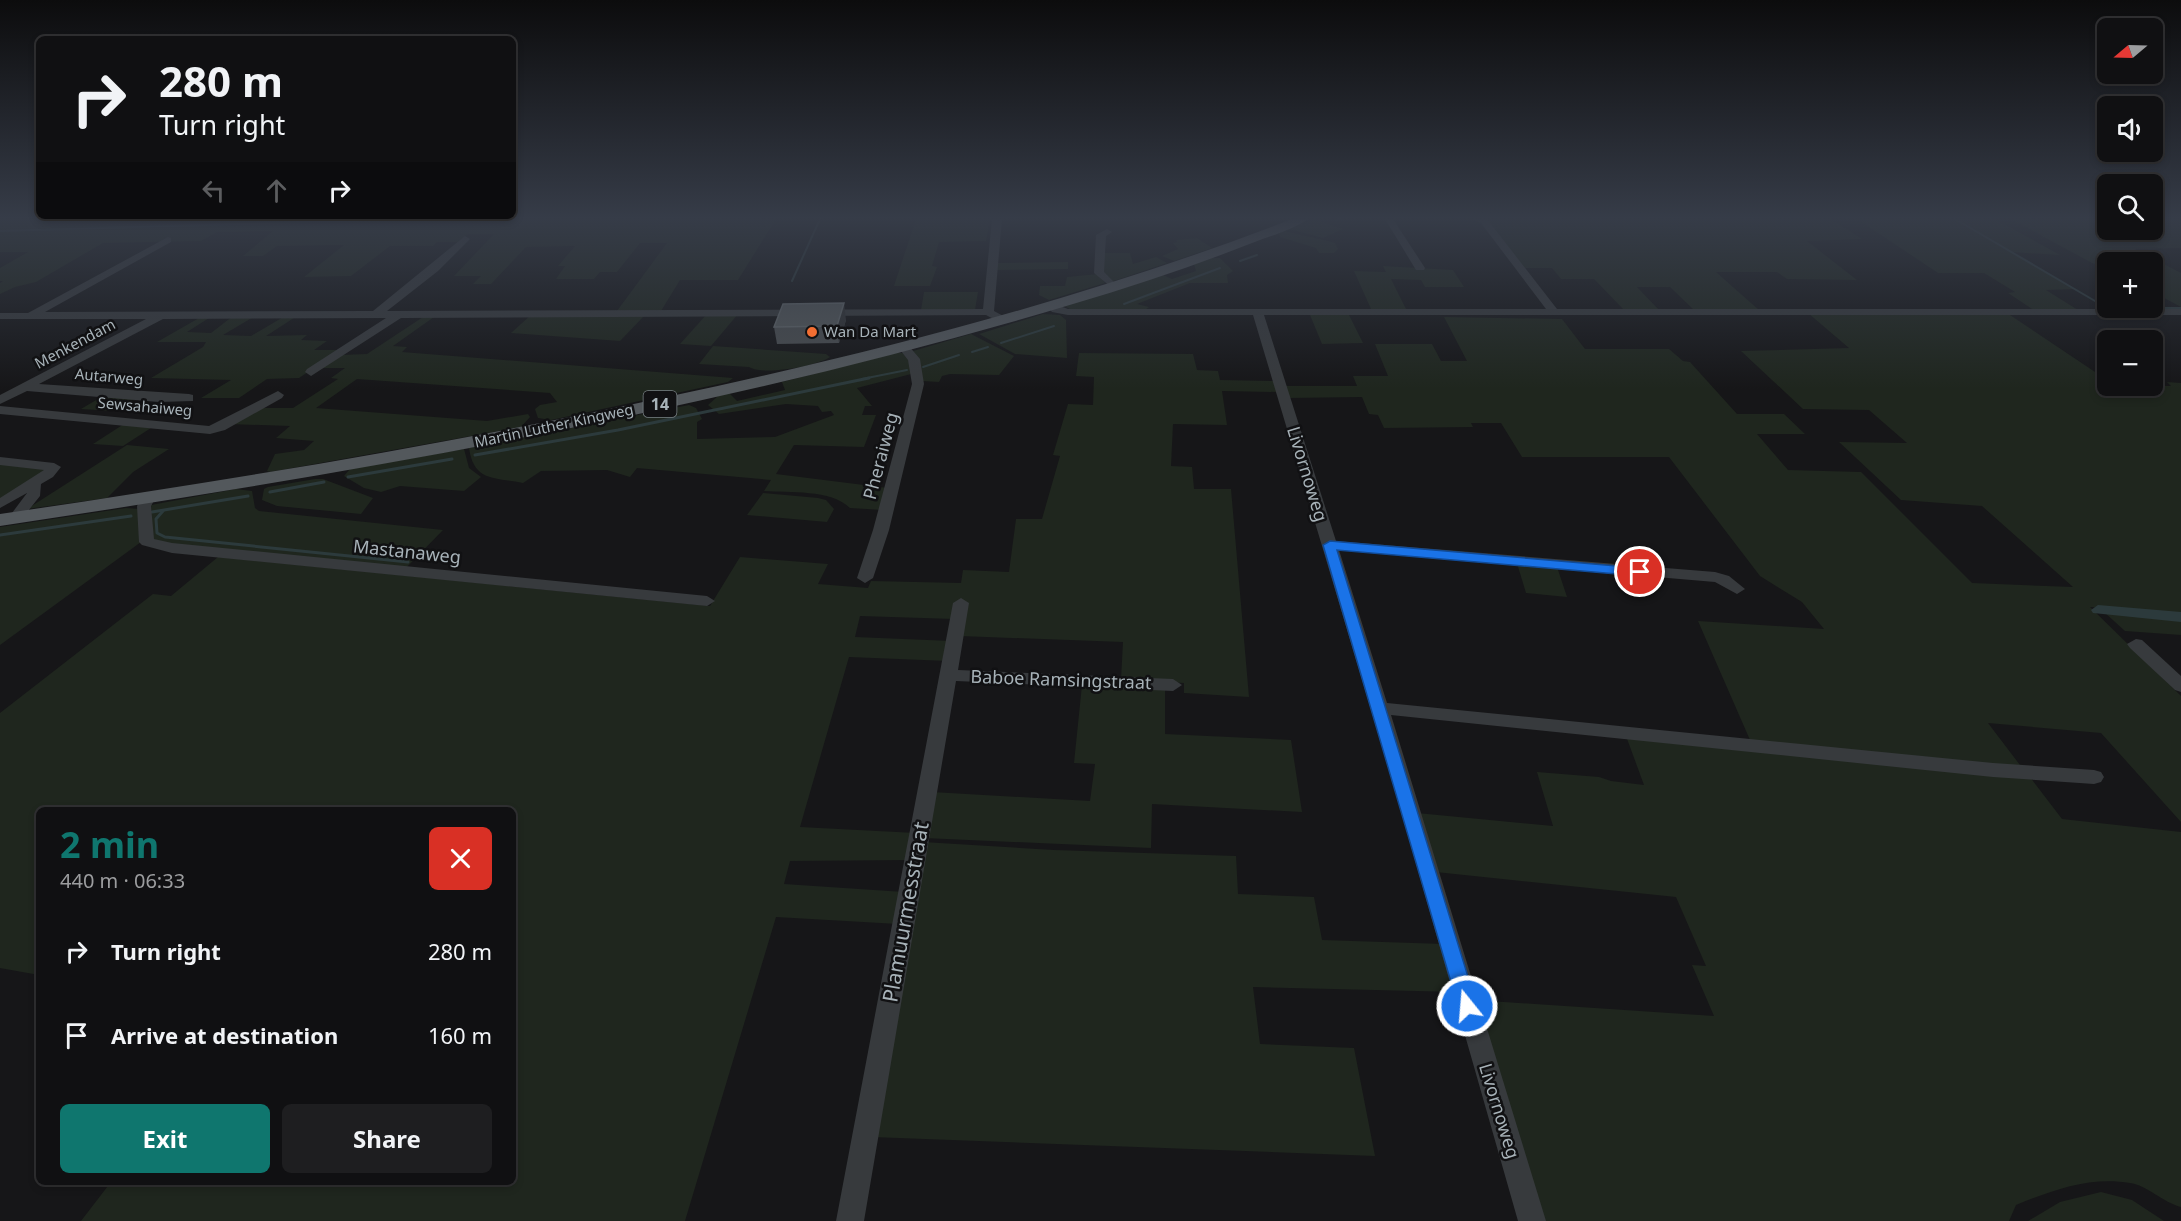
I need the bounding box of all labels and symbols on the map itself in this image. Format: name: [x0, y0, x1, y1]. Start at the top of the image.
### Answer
north arrow: [2097, 18, 2163, 84]
street label: Menkendam: [31, 313, 118, 373]
place label: Wan Da Mart: [824, 321, 917, 341]
marker: Wan Da Mart: [805, 325, 819, 339]
street label: Autarweg: [74, 363, 144, 389]
road number: 14: [644, 391, 676, 417]
street label: Sewsahaiweg: [97, 392, 193, 420]
street label: Martin Luther Kingweg: [472, 398, 635, 452]
street label: Pheraiweg: [857, 409, 903, 502]
street label: Livornoweg: [1282, 423, 1334, 524]
street label: Mastanaweg: [352, 533, 462, 569]
pin: [1614, 546, 1665, 597]
street label: Baboe Ramsingstraat: [970, 664, 1152, 694]
street label: Plamuurmesstraat: [875, 819, 935, 1004]
position arrow: [1435, 974, 1499, 1038]
street label: Livornoweg: [1474, 1060, 1526, 1161]

